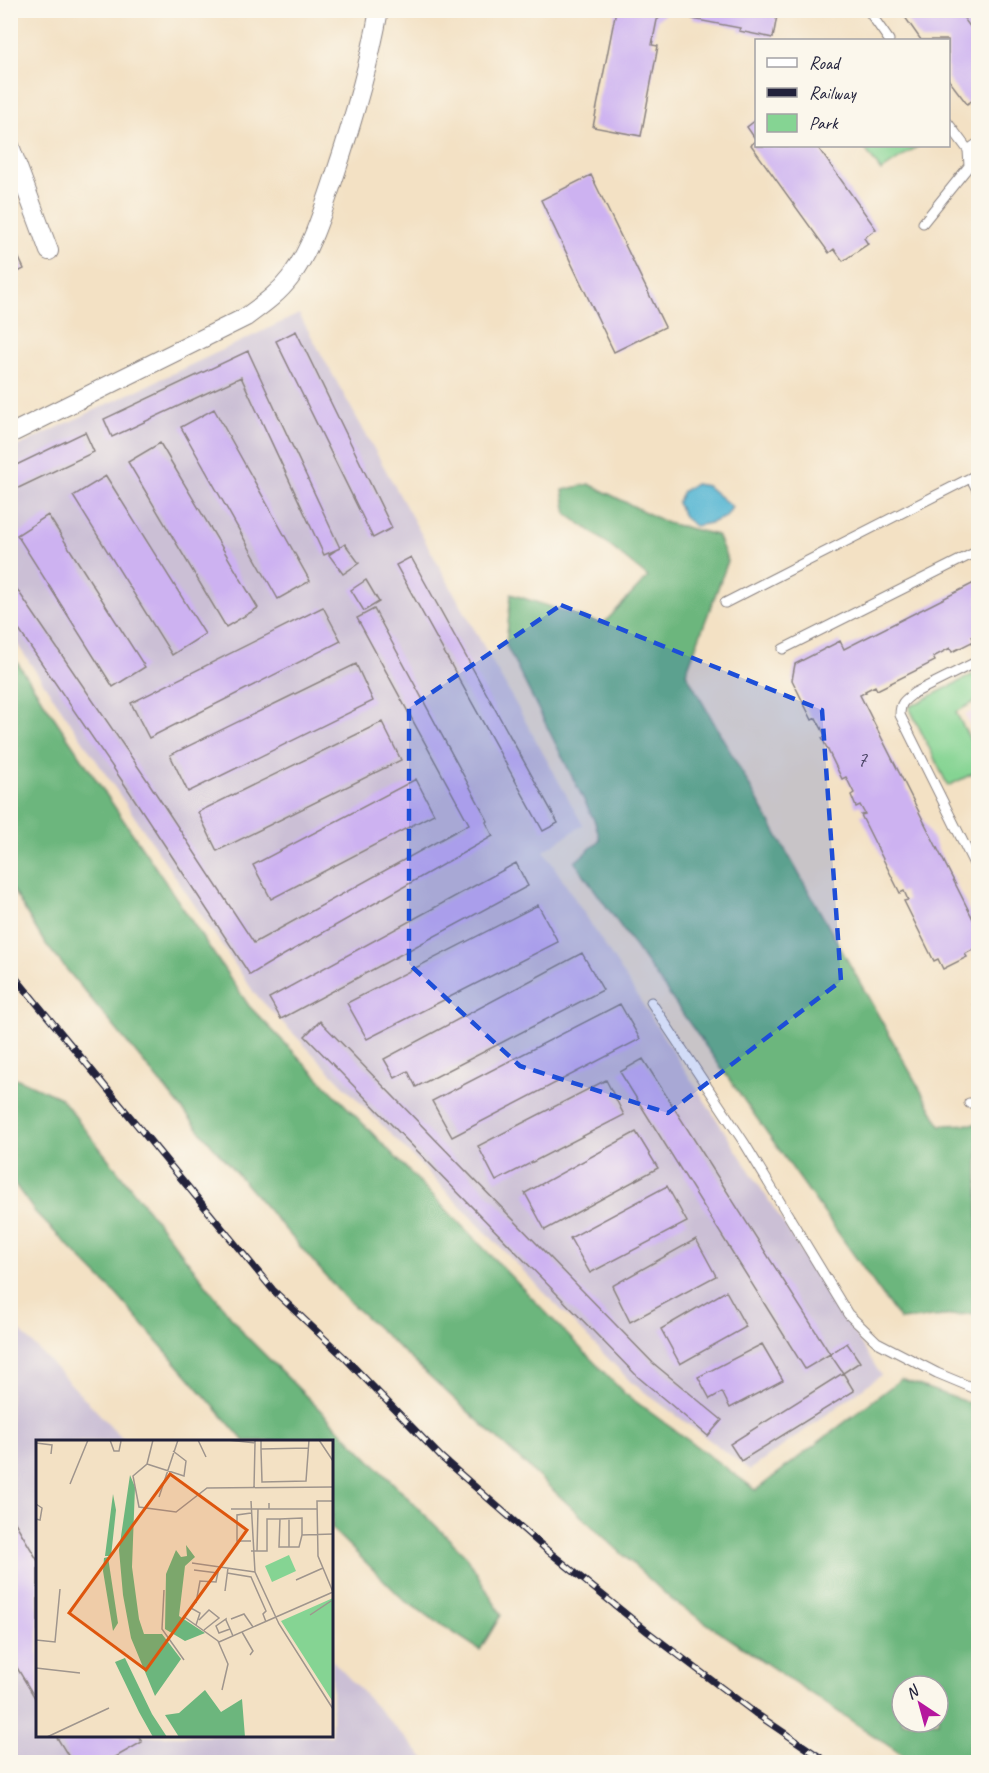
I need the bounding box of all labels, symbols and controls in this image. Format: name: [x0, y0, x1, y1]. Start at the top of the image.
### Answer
legend: [755, 39, 950, 147]
text: Road: [809, 52, 842, 74]
text: Railway: [809, 82, 857, 104]
text: Park: [809, 112, 839, 134]
house number: 7: [857, 745, 868, 773]
inset map: [36, 1440, 333, 1737]
north arrow: [890, 1674, 950, 1734]
text: N: [902, 1680, 924, 1704]

